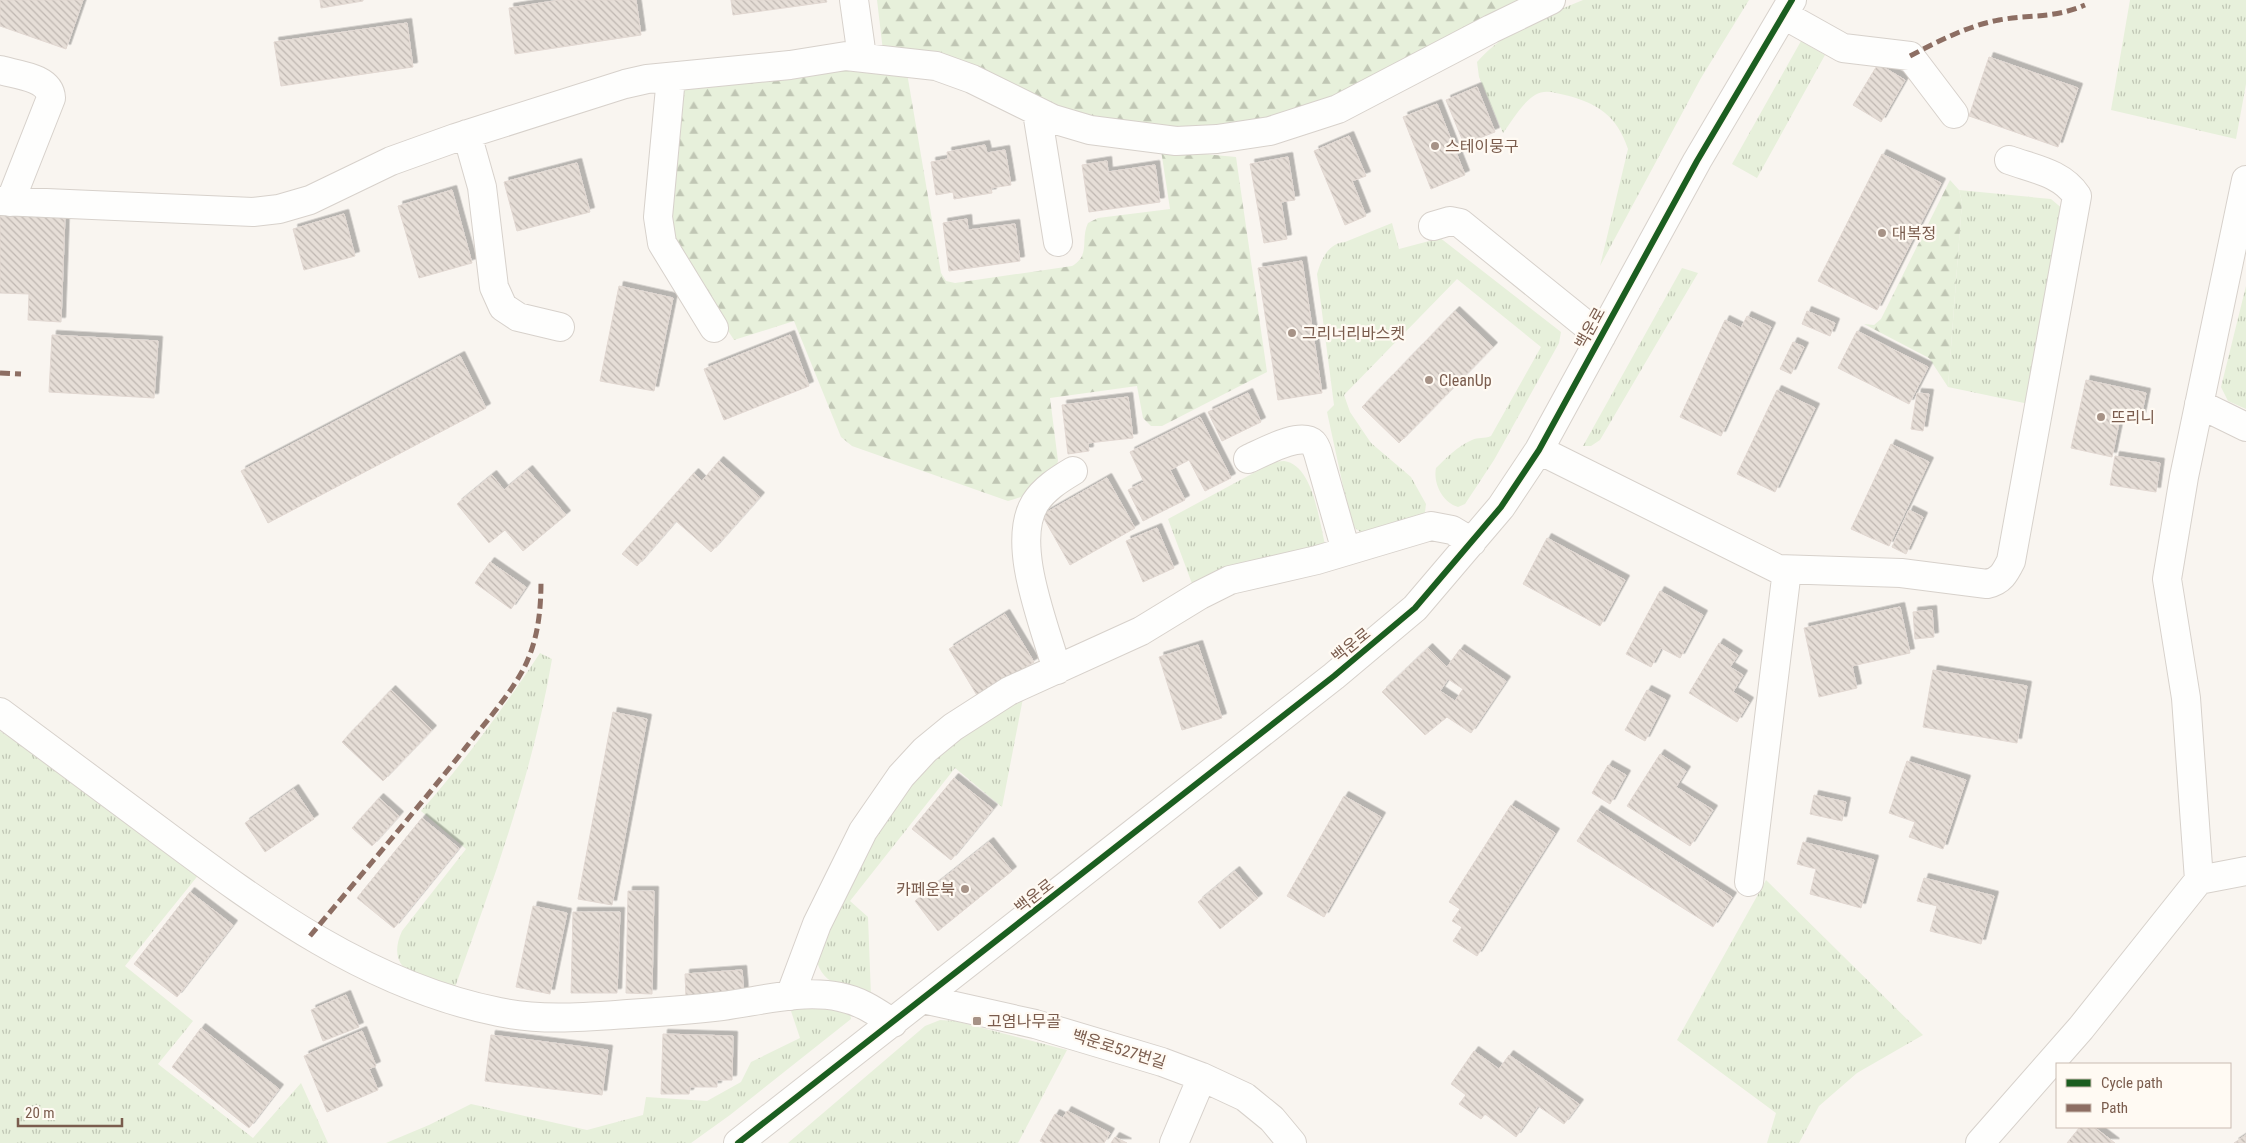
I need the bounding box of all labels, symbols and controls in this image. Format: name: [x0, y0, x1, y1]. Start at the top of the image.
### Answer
place label: 스테이뭉구: [1445, 137, 1519, 156]
marker: 스테이뭉구: [1429, 140, 1441, 152]
place label: 대복정: [1892, 224, 1936, 243]
marker: 대복정: [1876, 227, 1888, 239]
street label: 백운로: [1571, 304, 1609, 352]
place label: 그리너리바스켓: [1302, 324, 1405, 343]
marker: 그리너리바스켓: [1286, 327, 1298, 339]
place label: CleanUp: [1439, 371, 1492, 390]
marker: CleanUp: [1423, 374, 1435, 386]
place label: 뜨리니: [2111, 408, 2155, 427]
marker: 뜨리니: [2095, 411, 2107, 423]
street label: 백운로: [1328, 624, 1374, 666]
street label: 백운로: [1011, 875, 1057, 917]
place label: 카페운북: [896, 880, 955, 899]
marker: 카페운북: [959, 883, 971, 895]
place label: 고염나무골: [987, 1012, 1061, 1031]
marker: 고염나무골: [971, 1015, 983, 1027]
street label: 백운로527번길: [1070, 1026, 1168, 1072]
legend: [2056, 1063, 2231, 1128]
text: Cycle path: [2101, 1074, 2163, 1092]
scale bar: [18, 1096, 121, 1128]
text: Path: [2101, 1099, 2128, 1117]
text: 20 m: [25, 1104, 55, 1122]

